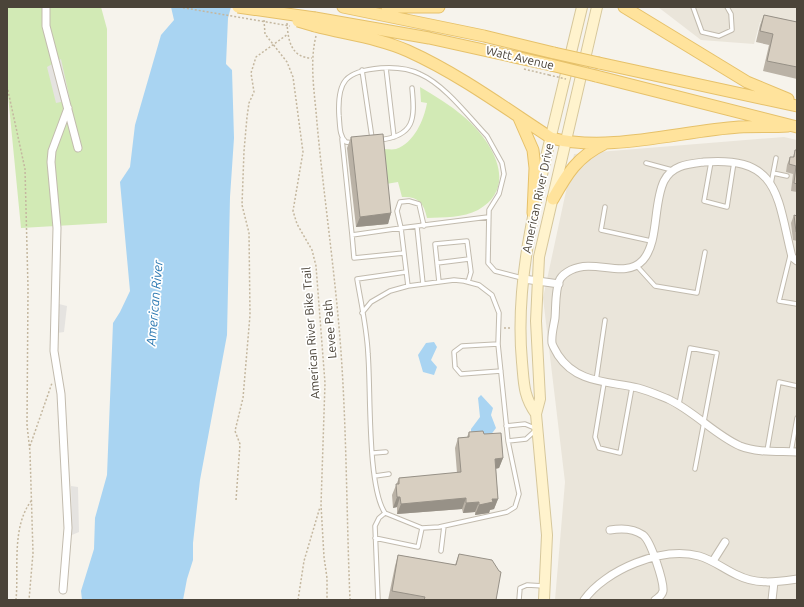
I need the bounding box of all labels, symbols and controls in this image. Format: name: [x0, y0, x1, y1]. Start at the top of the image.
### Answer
street label: Watt Avenue: [485, 43, 556, 72]
street label: American River Drive: [520, 142, 556, 254]
water label: American River: [143, 258, 165, 347]
street label: American River Bike Trail: [299, 267, 322, 400]
street label: Levee Path: [320, 299, 339, 359]

